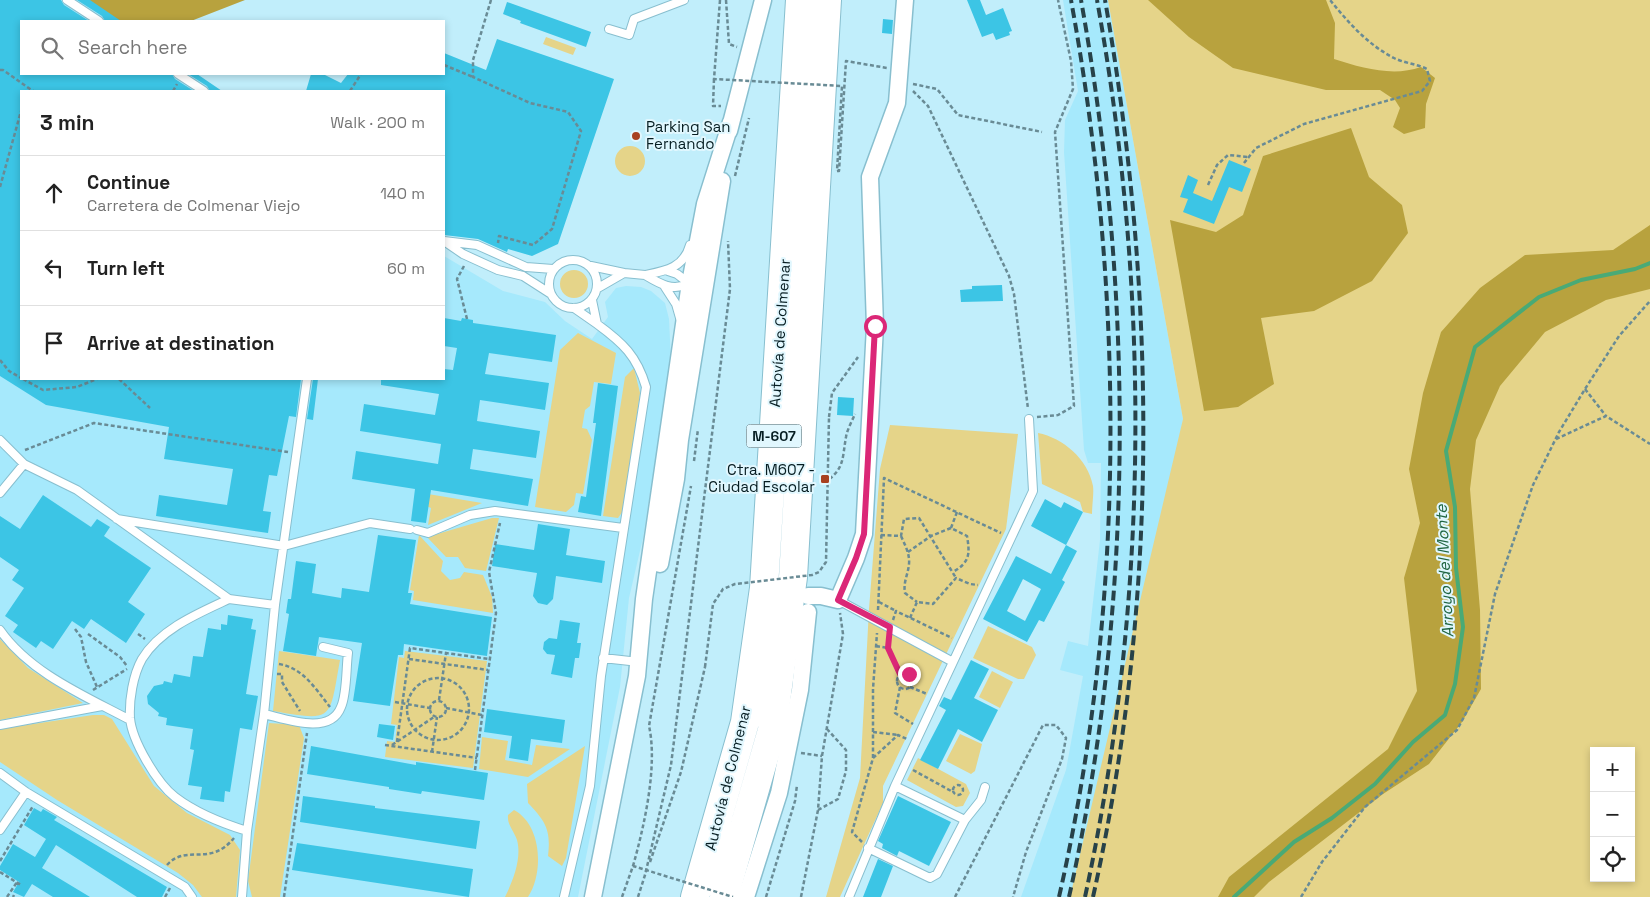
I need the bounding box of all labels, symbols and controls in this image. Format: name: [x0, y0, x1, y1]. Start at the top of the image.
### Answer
search box: [20, 20, 445, 75]
icon: search: [38, 34, 66, 62]
text: Search here: [78, 35, 188, 60]
text: 3 min: [40, 109, 95, 136]
text: Walk · 200 m: [330, 112, 425, 133]
place label: Parking San Fernando: [646, 117, 731, 153]
marker: Parking San Fernando: [630, 130, 642, 142]
text: Continue: [87, 170, 170, 195]
icon: ahead: [40, 179, 68, 207]
text: 140 m: [380, 183, 425, 204]
text: Carretera de Colmenar Viejo: [87, 195, 300, 216]
icon: left: [40, 254, 68, 282]
text: Turn left: [87, 256, 165, 281]
text: 60 m: [387, 258, 425, 279]
street label: Autovía de Colmenar: [765, 258, 794, 408]
route start: [864, 315, 887, 338]
icon: arrive: [40, 329, 68, 357]
text: Arrive at destination: [87, 331, 275, 356]
road number: M-607: [746, 424, 802, 448]
place label: Ctra. M607 - Ciudad Escolar: [708, 460, 815, 496]
marker: Ctra. M607 - Ciudad Escolar: [819, 473, 831, 485]
water label: Arroyo del Monte: [1431, 503, 1458, 638]
route end: [898, 663, 921, 686]
street label: Autovía de Colmenar: [700, 703, 755, 852]
map controls: [1590, 747, 1635, 882]
button: +: [1590, 747, 1635, 792]
button: −: [1590, 792, 1635, 837]
button: locate: [1590, 837, 1635, 882]

